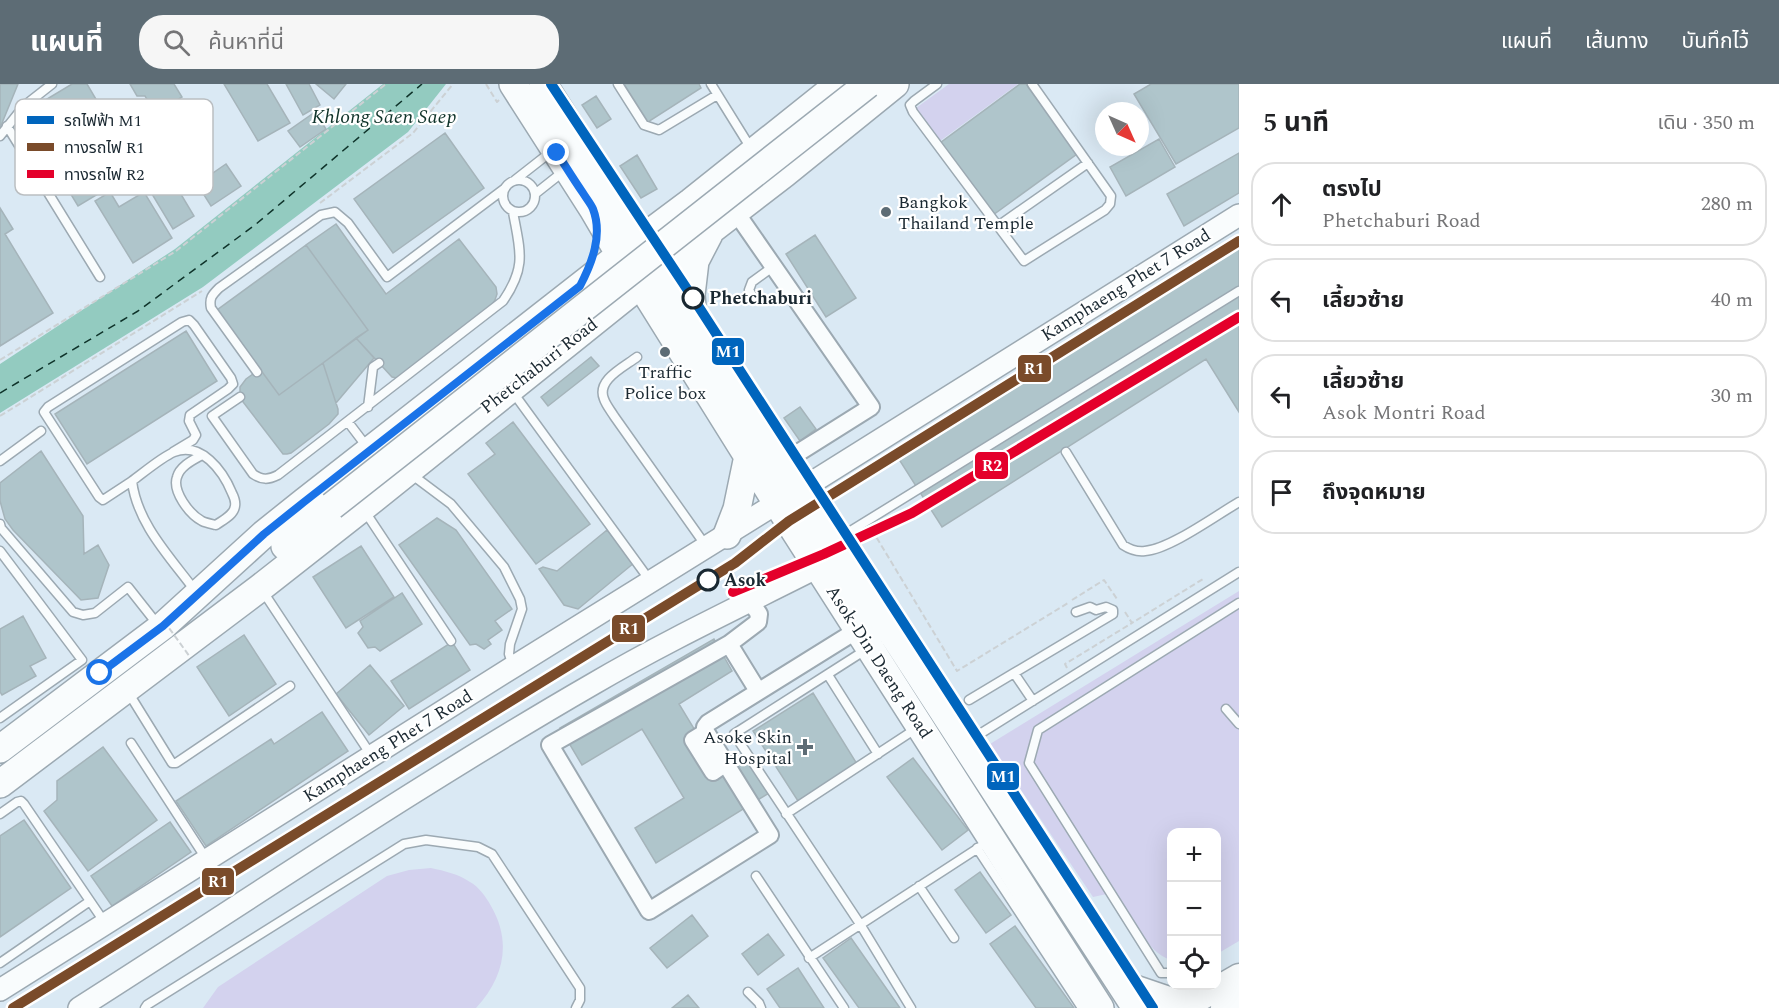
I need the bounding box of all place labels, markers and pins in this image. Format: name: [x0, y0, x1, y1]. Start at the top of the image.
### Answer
place label: Bangkok Thailand Temple: [898, 189, 1034, 237]
marker: Bangkok Thailand Temple: [879, 205, 893, 219]
place label: Phetchaburi: [709, 285, 812, 312]
marker: Phetchaburi: [682, 287, 704, 309]
marker: Traffic Police box: [658, 345, 672, 359]
place label: Traffic Police box: [624, 359, 706, 407]
place label: Asok: [724, 567, 766, 594]
marker: Asok: [697, 569, 719, 591]
place label: Asoke Skin Hospital: [703, 724, 792, 772]
marker: Asoke Skin Hospital: [796, 738, 814, 756]

